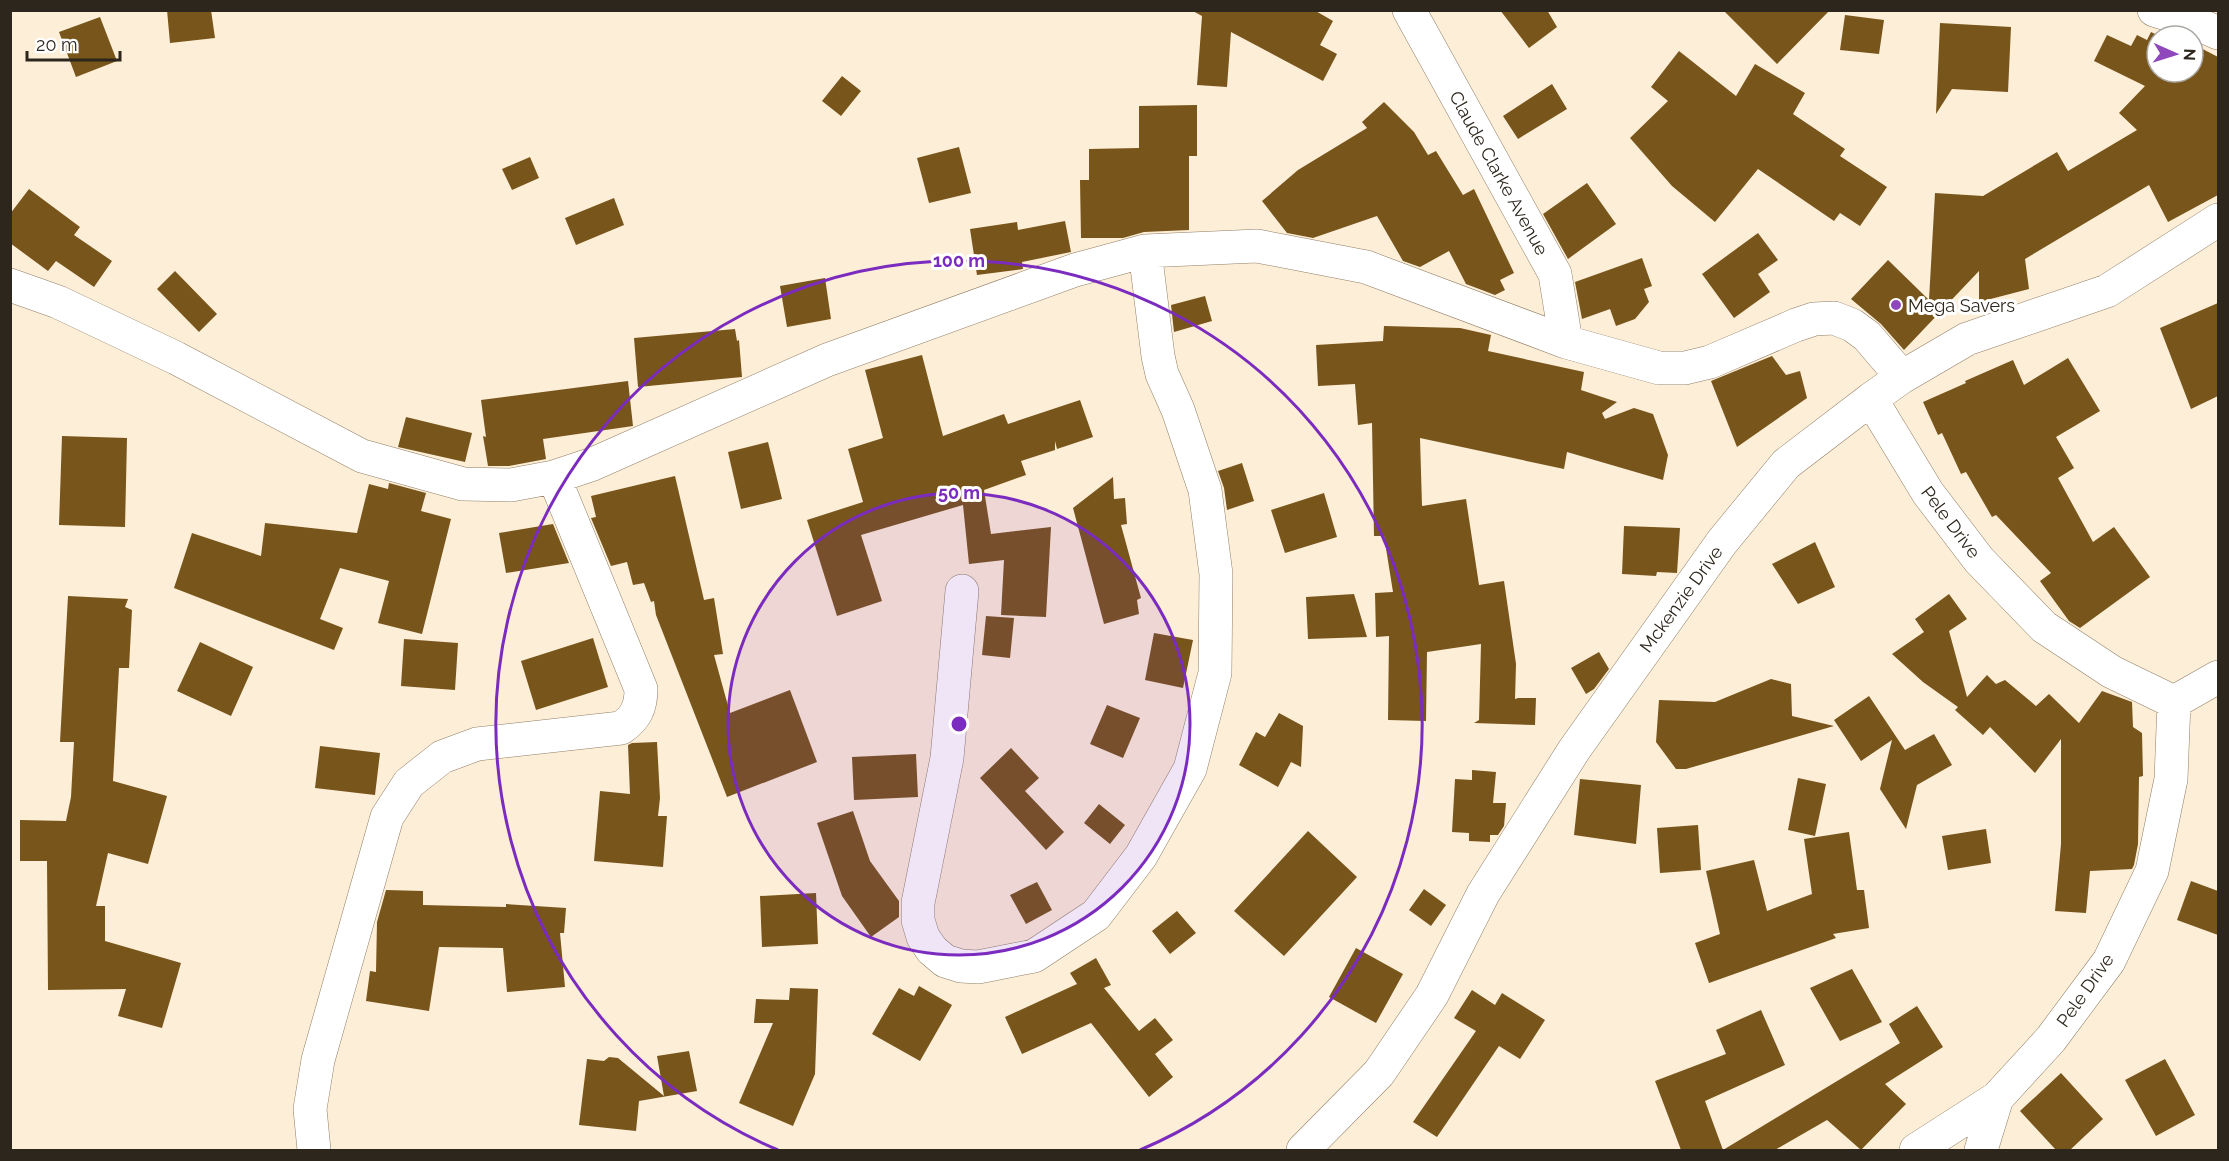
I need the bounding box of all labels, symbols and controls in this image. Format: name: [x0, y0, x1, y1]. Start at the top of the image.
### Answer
scale bar: [27, 24, 120, 62]
north arrow: [2145, 24, 2205, 84]
text: 20 m: [36, 34, 78, 55]
text: N: [2180, 48, 2199, 61]
street label: Claude Clarke Avenue: [1445, 87, 1553, 259]
text: 100 m: [933, 250, 985, 271]
place label: Mega Savers: [1908, 295, 2015, 316]
marker: Mega Savers: [1889, 298, 1903, 312]
text: 50 m: [938, 482, 980, 503]
street label: Pele Drive: [1917, 482, 1985, 562]
street label: Mckenzie Drive: [1635, 541, 1727, 656]
centre of rings: [949, 714, 969, 734]
street label: Pele Drive: [2052, 949, 2118, 1031]

